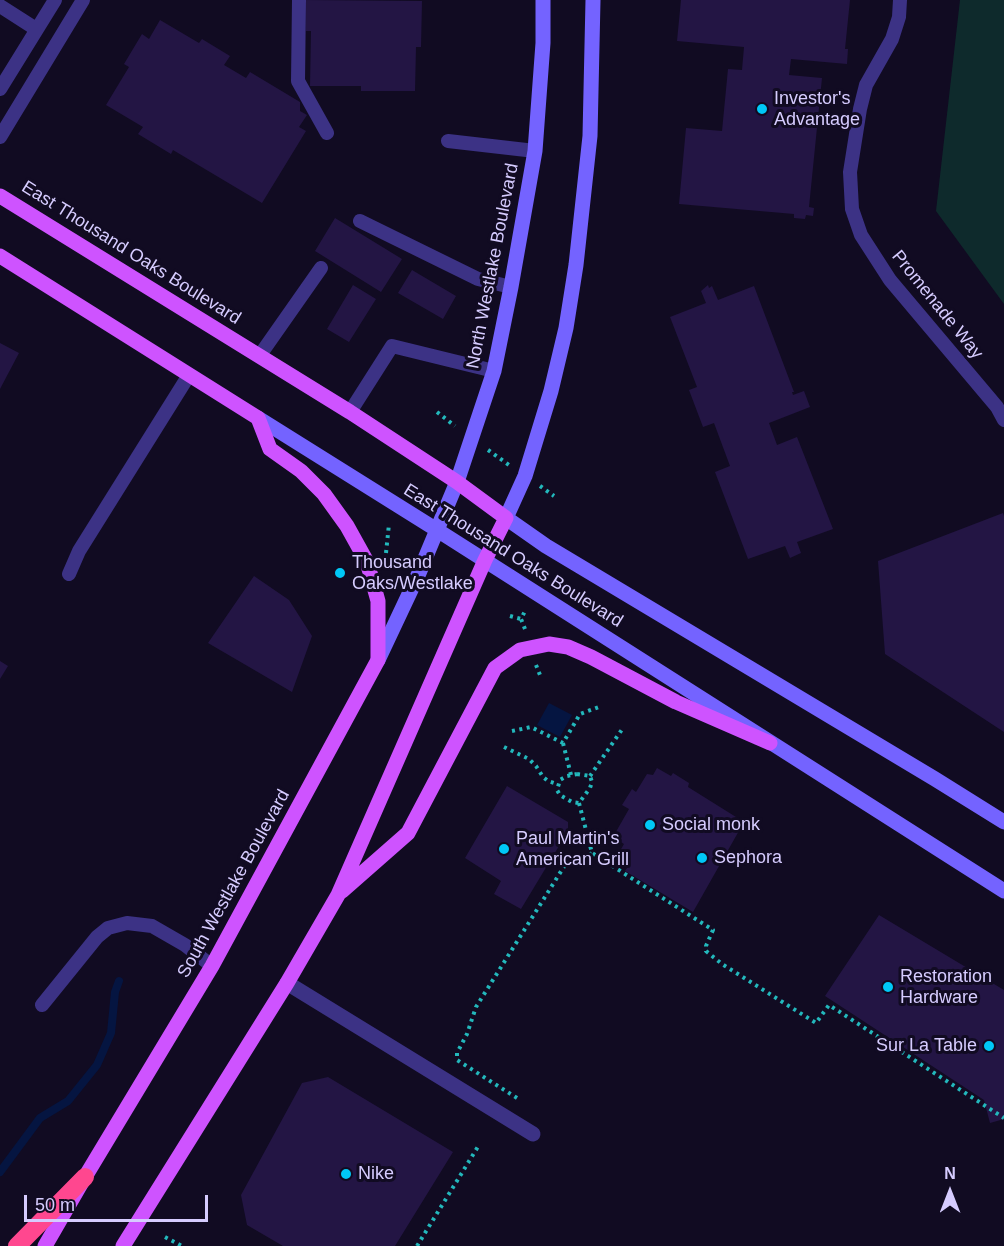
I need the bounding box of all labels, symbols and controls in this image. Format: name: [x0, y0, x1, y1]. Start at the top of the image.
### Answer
place label: Investor's Advantage: [774, 88, 860, 130]
marker: Investor's Advantage: [755, 102, 769, 116]
street label: North Westlake Boulevard: [462, 161, 524, 371]
street label: East Thousand Oaks Boulevard: [18, 177, 244, 329]
street label: Promenade Way: [887, 246, 987, 364]
street label: East Thousand Oaks Boulevard: [400, 480, 626, 632]
place label: Thousand Oaks/Westlake: [352, 552, 473, 594]
marker: Thousand Oaks/Westlake: [333, 566, 347, 580]
street label: South Westlake Boulevard: [173, 786, 295, 982]
place label: Social monk: [662, 814, 760, 836]
marker: Social monk: [643, 818, 657, 832]
place label: Paul Martin's American Grill: [516, 828, 629, 870]
marker: Paul Martin's American Grill: [497, 842, 511, 856]
place label: Sephora: [714, 847, 782, 869]
marker: Sephora: [695, 851, 709, 865]
place label: Restoration Hardware: [900, 966, 992, 1008]
marker: Restoration Hardware: [881, 980, 895, 994]
place label: Sur La Table: [876, 1035, 977, 1057]
marker: Sur La Table: [982, 1039, 996, 1053]
north arrow: [920, 1162, 980, 1222]
place label: Nike: [358, 1163, 394, 1185]
text: N: [944, 1165, 956, 1182]
marker: Nike: [339, 1167, 353, 1181]
scale bar: [27, 1183, 212, 1221]
text: 50 m: [35, 1195, 75, 1215]

